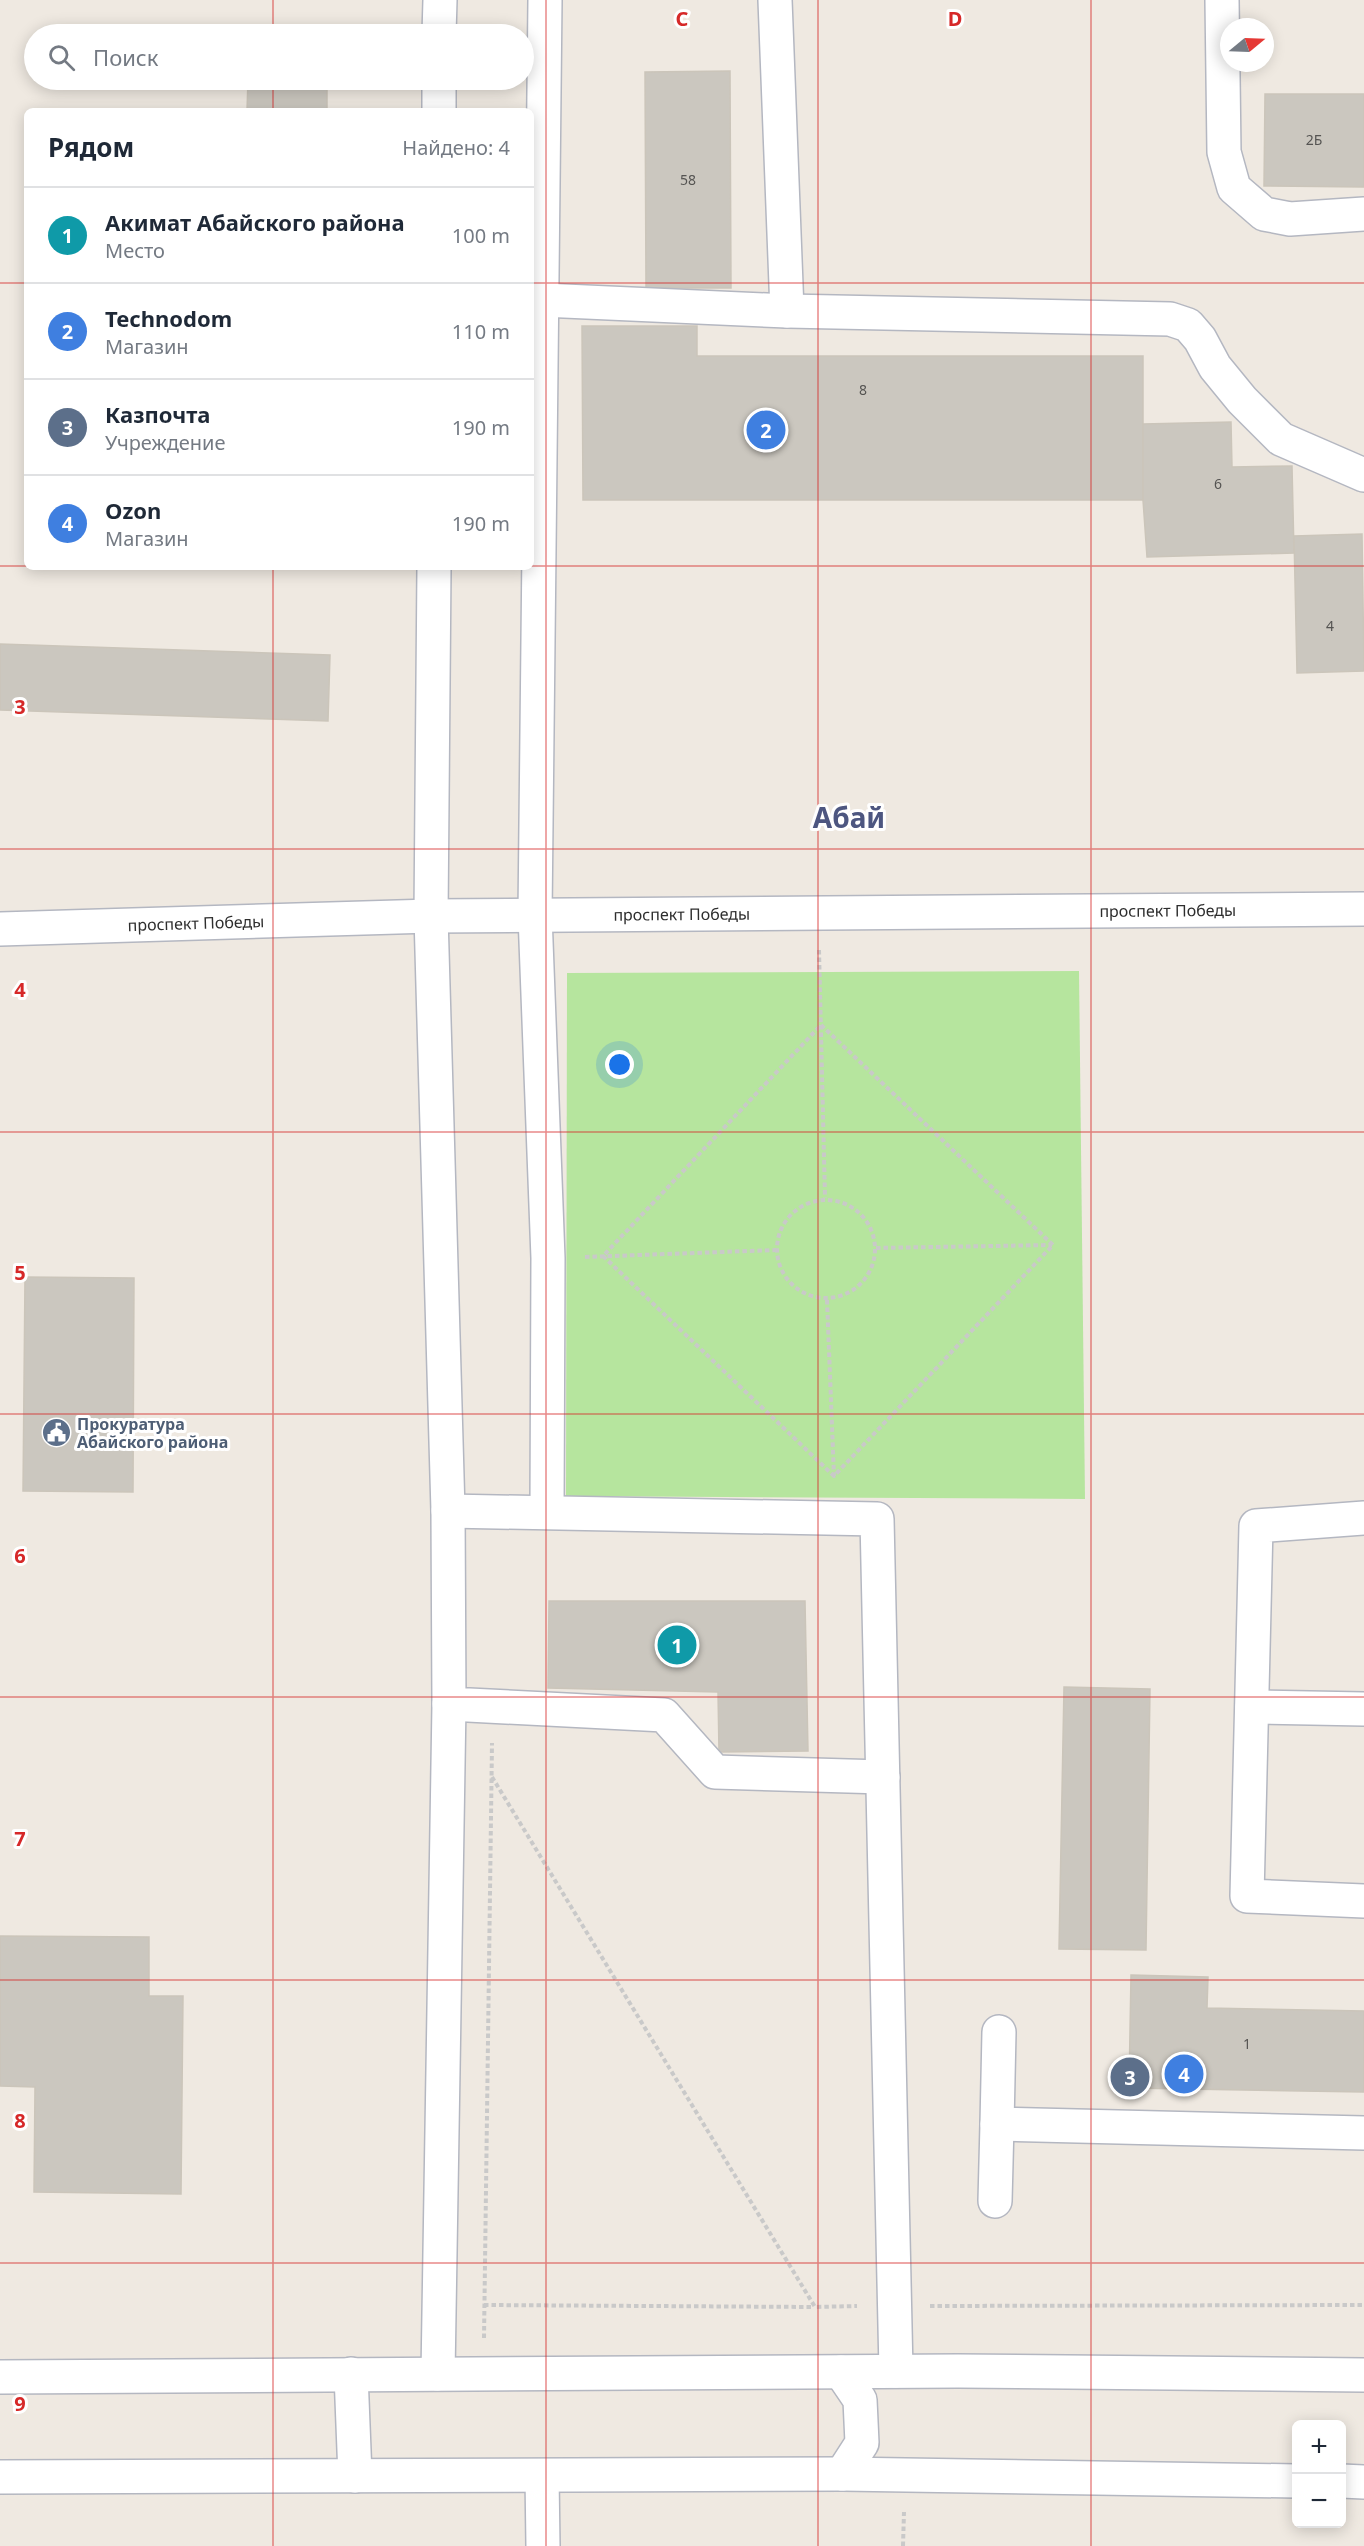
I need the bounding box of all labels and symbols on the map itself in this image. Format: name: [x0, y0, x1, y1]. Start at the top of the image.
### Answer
text: C: [676, 5, 689, 32]
text: D: [948, 5, 962, 32]
north arrow: [1220, 18, 1274, 72]
house number: 2Б: [1306, 130, 1322, 149]
house number: 58: [680, 170, 696, 189]
house number: 8: [859, 380, 867, 399]
pin: 2: [746, 408, 786, 452]
house number: 6: [1214, 474, 1222, 493]
house number: 4: [1326, 616, 1334, 635]
text: 3: [14, 693, 26, 720]
district label: Абай: [813, 798, 885, 836]
street label: проспект Победы: [1099, 899, 1236, 922]
street label: проспект Победы: [613, 903, 750, 926]
street label: проспект Победы: [127, 910, 265, 936]
text: 4: [14, 976, 26, 1003]
your location: [605, 1050, 634, 1079]
text: 5: [14, 1259, 26, 1286]
place label: Прокуратура Абайского района: [77, 1413, 228, 1453]
public building icon: Прокуратура Абайского района: [40, 1417, 72, 1449]
text: 6: [14, 1542, 26, 1569]
pin: 1: [658, 1622, 696, 1668]
text: 7: [14, 1825, 26, 1852]
house number: 1: [1243, 2034, 1251, 2053]
pin: 4: [1164, 2052, 1204, 2096]
pin: 3: [1110, 2054, 1150, 2100]
text: 8: [14, 2107, 26, 2134]
text: 9: [14, 2390, 26, 2417]

